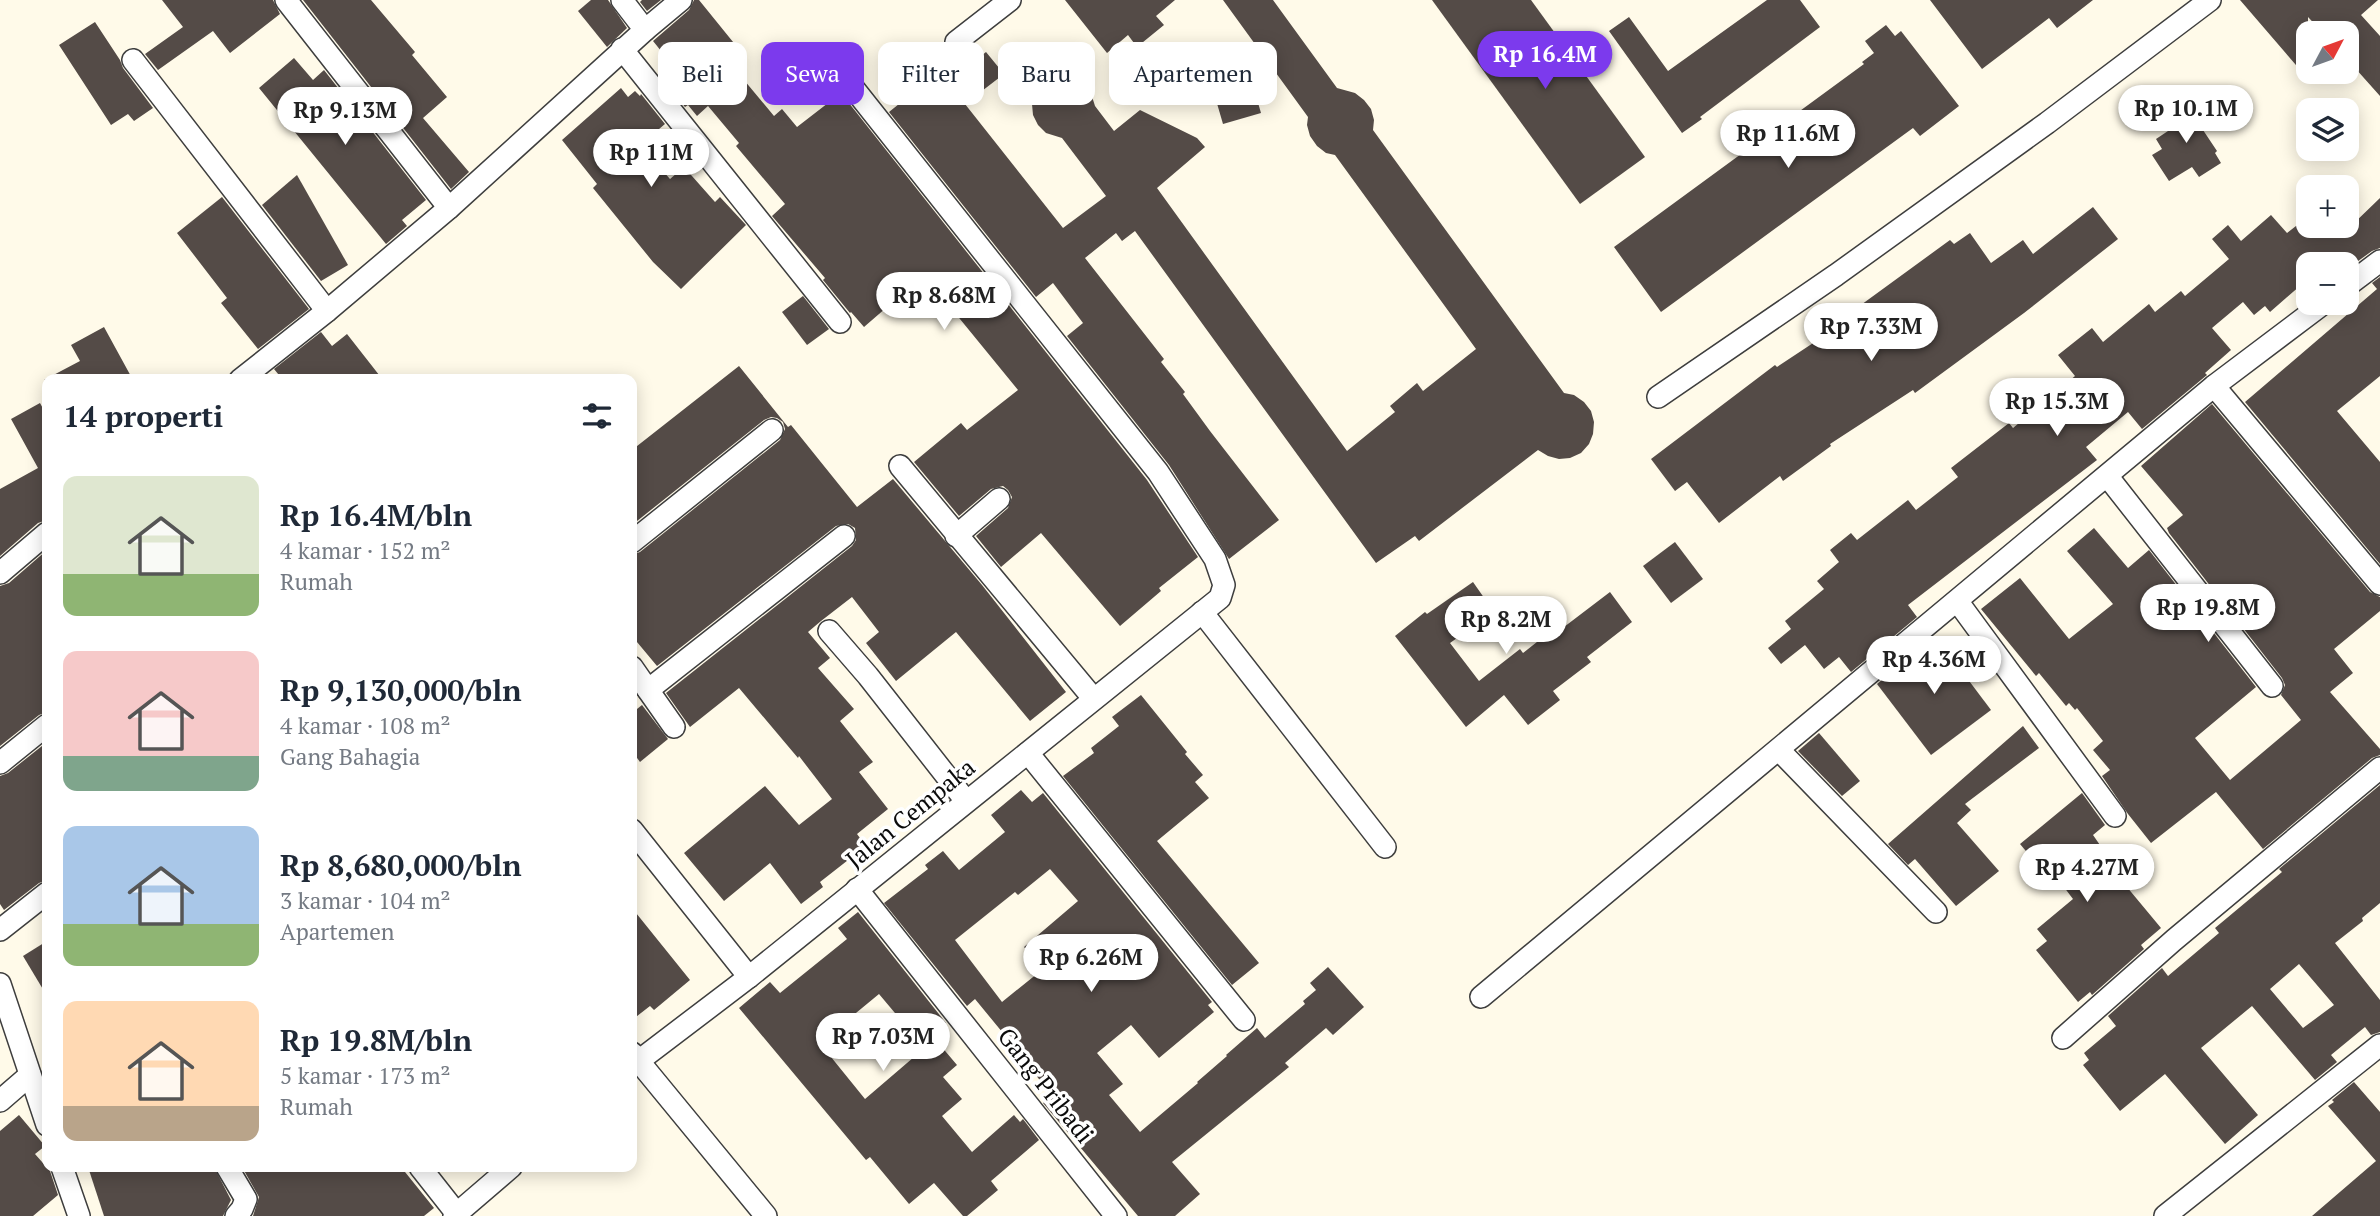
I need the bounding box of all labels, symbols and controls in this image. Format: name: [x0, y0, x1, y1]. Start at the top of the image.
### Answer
north arrow: [2296, 21, 2359, 84]
map controls: [2296, 21, 2359, 315]
pin: Rp 16.4M: [1473, 32, 1617, 91]
text: Rp 16.4M: [1493, 38, 1597, 69]
chip: Beli: [658, 42, 747, 105]
chip: Sewa: [761, 42, 864, 105]
chip: Filter: [878, 42, 984, 105]
chip: Baru: [998, 42, 1095, 105]
chip: Apartemen: [1109, 42, 1277, 105]
pin: Rp 10.1M: [2114, 86, 2258, 145]
pin: Rp 9.13M: [273, 88, 417, 147]
text: Rp 10.1M: [2134, 92, 2238, 123]
text: Rp 9.13M: [293, 94, 397, 125]
button: layers: [2296, 98, 2359, 161]
pin: Rp 11.6M: [1716, 110, 1860, 170]
text: Rp 11.6M: [1736, 117, 1840, 148]
pin: Rp 11M: [594, 130, 708, 189]
text: Rp 11M: [609, 136, 693, 167]
button: +: [2296, 175, 2359, 238]
button: −: [2296, 252, 2359, 315]
pin: Rp 8.68M: [872, 272, 1016, 332]
text: Rp 8.68M: [892, 279, 996, 310]
pin: Rp 7.33M: [1799, 304, 1943, 363]
text: Rp 7.33M: [1820, 310, 1922, 341]
pin: Rp 15.3M: [1985, 378, 2129, 438]
text: Rp 15.3M: [2005, 385, 2109, 416]
text: 14 properti: [63, 396, 223, 436]
icon: filters: [578, 397, 616, 435]
text: Rp 16.4M/bln: [280, 495, 472, 535]
icon: home: [119, 504, 203, 588]
text: 4 kamar · 152 m²: [280, 535, 450, 566]
text: Rumah: [280, 566, 353, 597]
pin: Rp 19.8M: [2136, 584, 2280, 644]
text: Rp 19.8M: [2156, 591, 2260, 622]
pin: Rp 8.2M: [1441, 596, 1571, 656]
text: Rp 8.2M: [1461, 603, 1551, 634]
pin: Rp 4.36M: [1862, 636, 2006, 696]
text: Rp 4.36M: [1882, 643, 1986, 674]
text: Rp 9,130,000/bln: [280, 670, 522, 710]
icon: home: [119, 679, 203, 763]
text: 4 kamar · 108 m²: [280, 710, 450, 741]
text: Gang Bahagia: [280, 741, 420, 772]
street label: Jalan Cempaka: [839, 751, 981, 875]
pin: Rp 4.27M: [2015, 844, 2159, 904]
text: Rp 8,680,000/bln: [280, 845, 522, 885]
text: Rp 4.27M: [2035, 851, 2139, 882]
icon: home: [119, 854, 203, 938]
text: 3 kamar · 104 m²: [280, 885, 450, 916]
text: Apartemen: [280, 916, 394, 947]
pin: Rp 6.26M: [1019, 934, 1163, 994]
text: Rp 6.26M: [1039, 941, 1143, 972]
pin: Rp 7.03M: [811, 1014, 955, 1073]
text: Rp 19.8M/bln: [280, 1020, 472, 1060]
text: Rp 7.03M: [832, 1020, 934, 1051]
street label: Gang Pribadi: [991, 1021, 1101, 1149]
icon: home: [119, 1029, 203, 1113]
text: 5 kamar · 173 m²: [280, 1060, 450, 1091]
text: Rumah: [280, 1091, 353, 1122]

